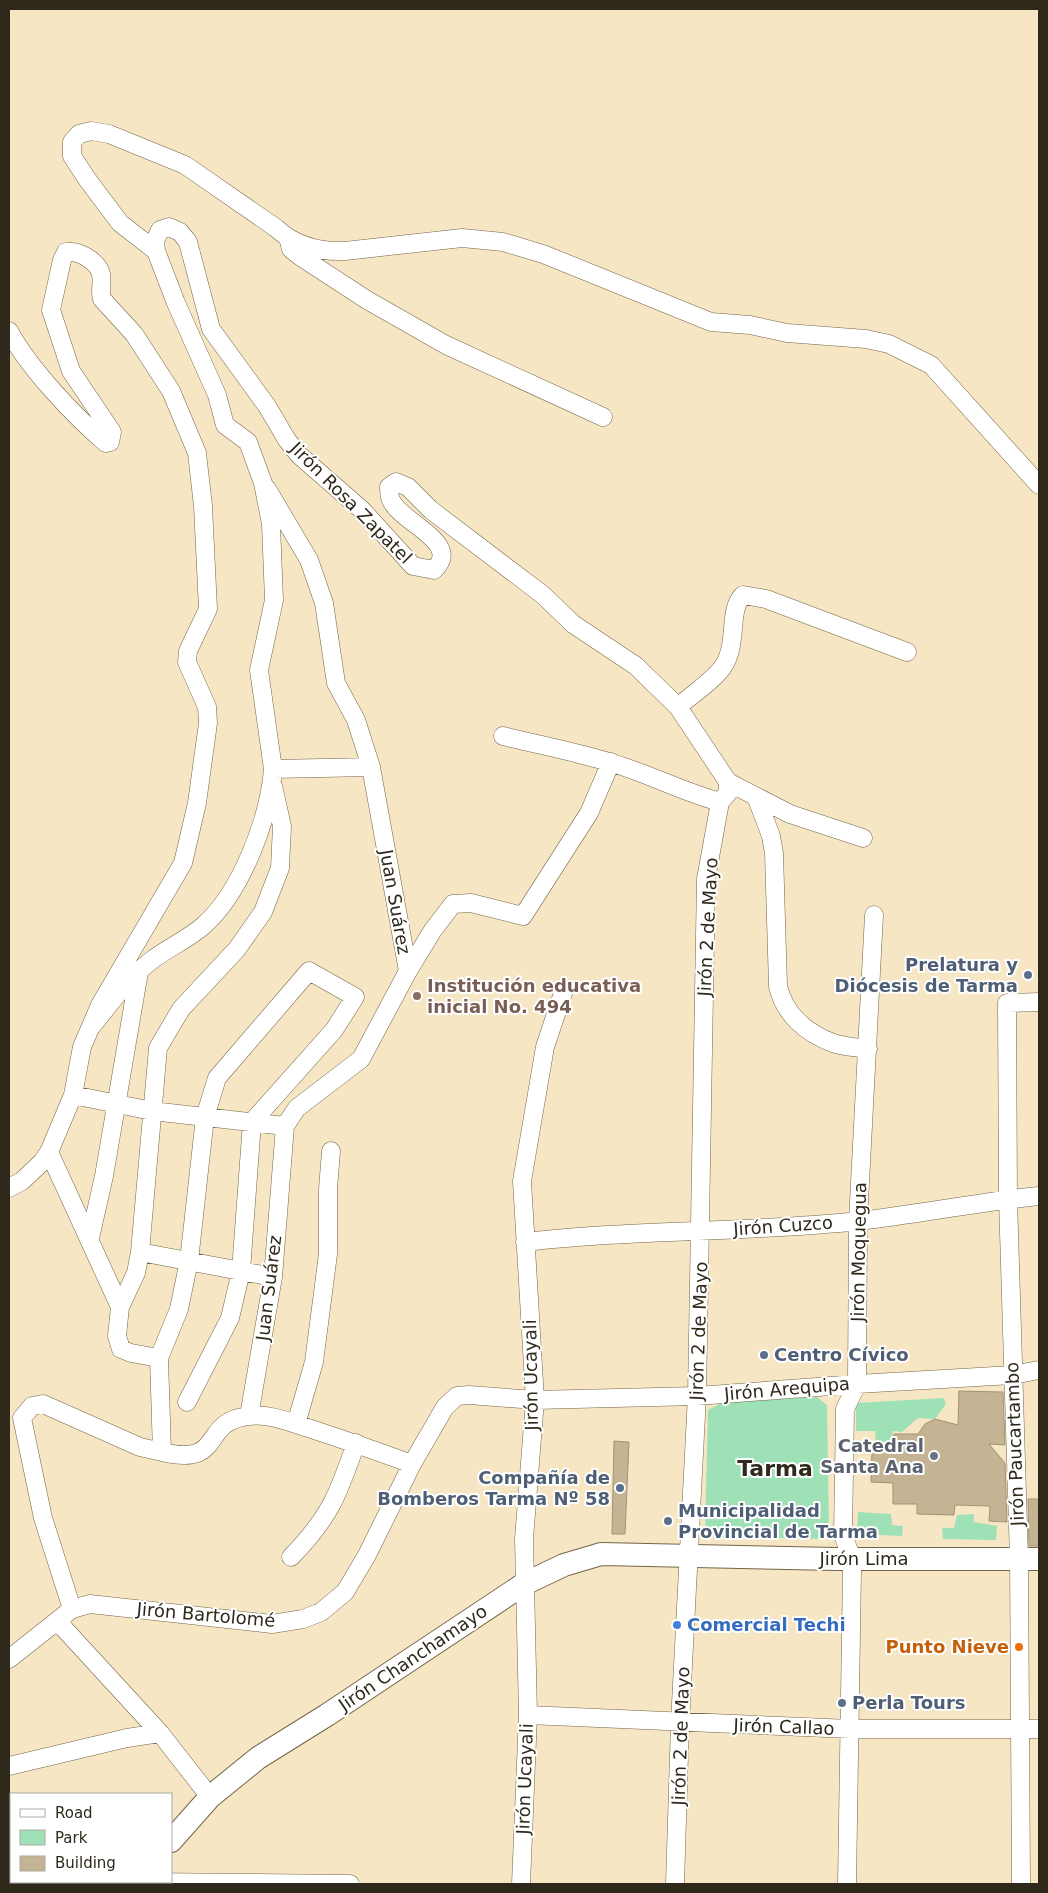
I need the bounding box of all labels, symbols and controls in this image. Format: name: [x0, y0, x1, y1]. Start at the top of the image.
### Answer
street label: Jirón Rosa Zapatel: [286, 437, 416, 568]
street label: Juan Suárez: [376, 847, 415, 956]
street label: Jirón 2 de Mayo: [693, 857, 722, 998]
place label: Prelatura y Diócesis de Tarma: [835, 954, 1018, 996]
marker: Prelatura y Diócesis de Tarma: [1022, 969, 1034, 981]
place label: Institución educativa inicial No. 494: [427, 975, 641, 1017]
marker: Institución educativa inicial No. 494: [411, 990, 423, 1002]
street label: Jirón Moquegua: [847, 1182, 870, 1323]
street label: Jirón Cuzco: [731, 1212, 833, 1240]
street label: Juan Suárez: [251, 1234, 285, 1343]
street label: Jirón 2 de Mayo: [686, 1261, 711, 1402]
street label: Jirón Ucayali: [519, 1319, 542, 1432]
place label: Centro Cívico: [774, 1344, 909, 1365]
marker: Centro Cívico: [758, 1349, 770, 1361]
street label: Jirón Paucartambo: [1001, 1362, 1028, 1528]
street label: Jirón Arequipa: [722, 1373, 851, 1405]
place label: Catedral Santa Ana: [820, 1435, 924, 1477]
marker: Catedral Santa Ana: [928, 1450, 940, 1462]
district label: Tarma: [737, 1456, 813, 1481]
place label: Compañía de Bomberos Tarma Nº 58: [377, 1467, 610, 1509]
marker: Compañía de Bomberos Tarma Nº 58: [614, 1482, 626, 1494]
place label: Municipalidad Provincial de Tarma: [678, 1500, 878, 1542]
marker: Municipalidad Provincial de Tarma: [662, 1515, 674, 1527]
street label: Jirón Lima: [818, 1548, 909, 1569]
street label: Jirón Bartolomé: [135, 1598, 276, 1631]
street label: Jirón Chanchamayo: [334, 1600, 491, 1716]
place label: Comercial Techi: [687, 1614, 846, 1635]
marker: Comercial Techi: [671, 1619, 683, 1631]
place label: Punto Nieve: [886, 1636, 1009, 1657]
marker: Punto Nieve: [1013, 1641, 1025, 1653]
street label: Jirón 2 de Mayo: [668, 1666, 693, 1807]
place label: Perla Tours: [852, 1692, 966, 1713]
marker: Perla Tours: [836, 1697, 848, 1709]
street label: Jirón Callao: [732, 1714, 835, 1739]
street label: Jirón Ucayali: [512, 1723, 537, 1836]
legend: [10, 1793, 172, 1883]
text: Road: [55, 1804, 93, 1822]
text: Park: [55, 1829, 88, 1847]
text: Building: [55, 1854, 116, 1872]

